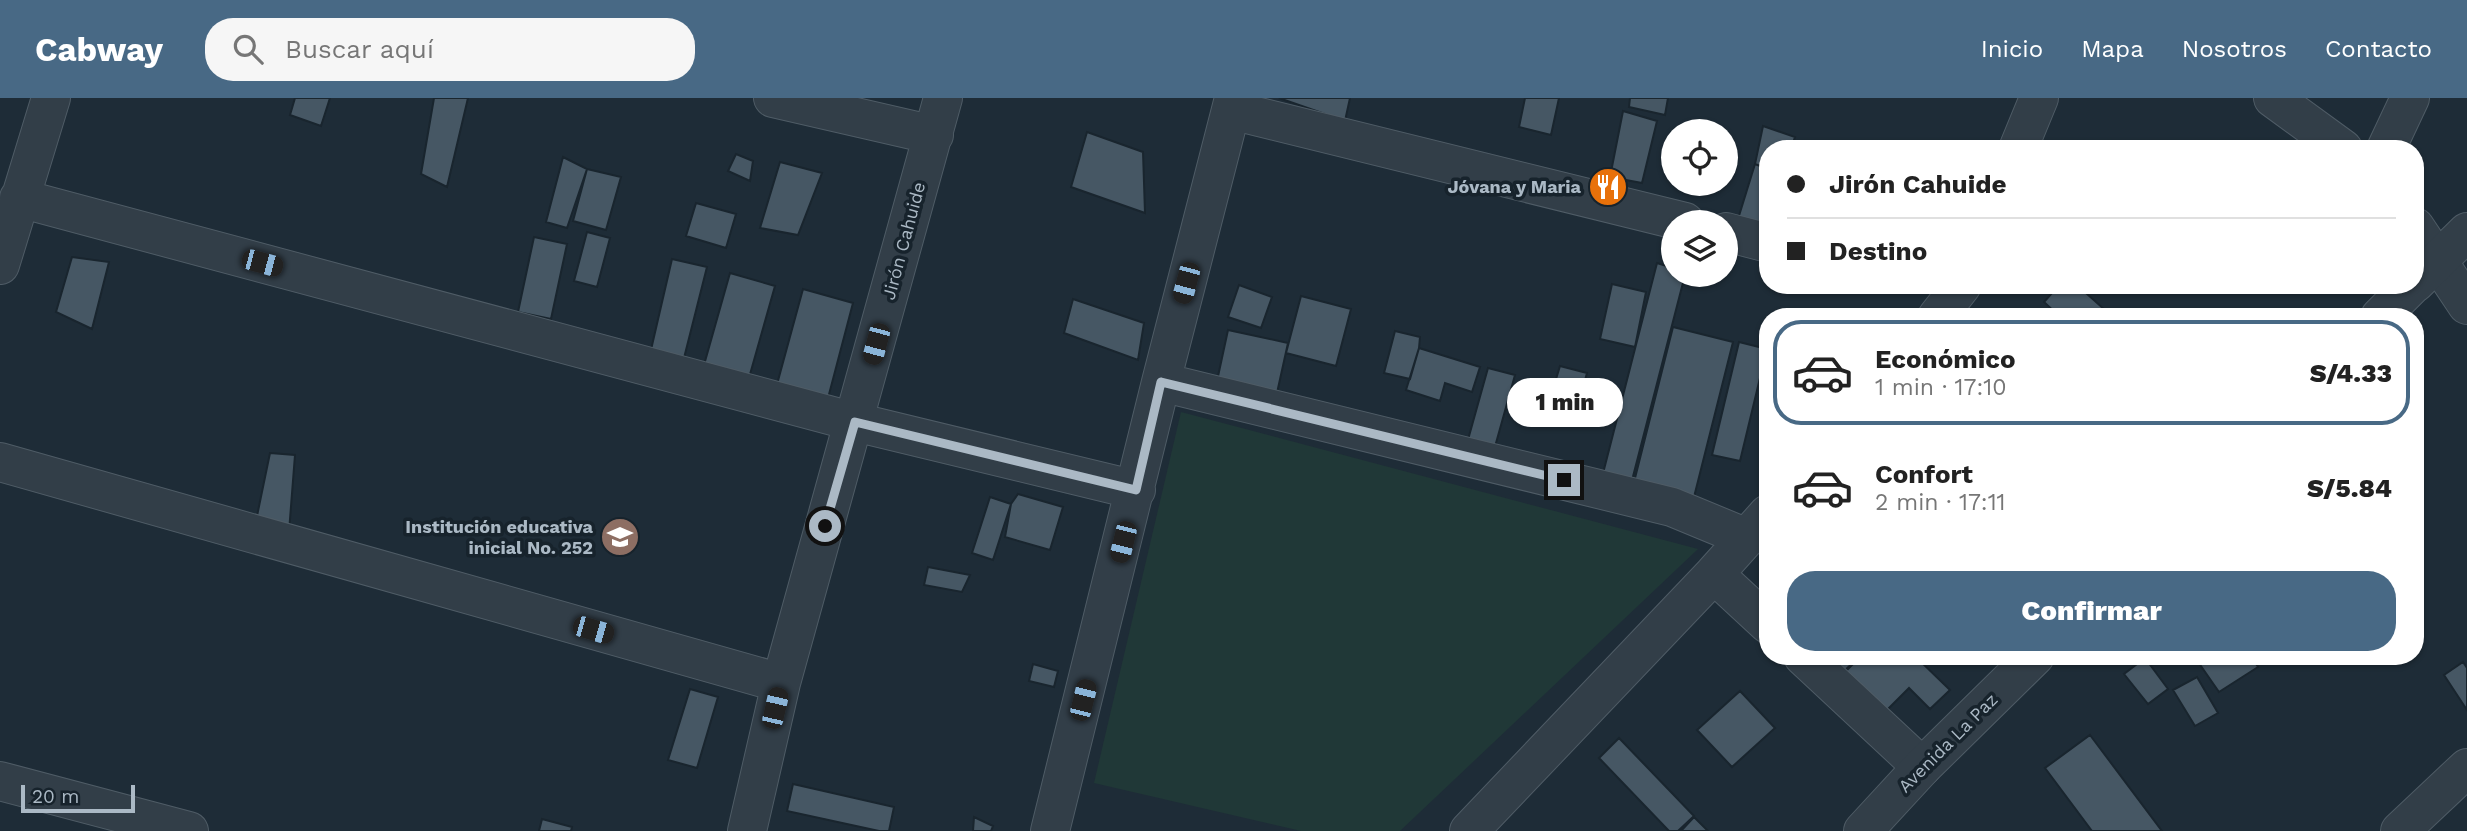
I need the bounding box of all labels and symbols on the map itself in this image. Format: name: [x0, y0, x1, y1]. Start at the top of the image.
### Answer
restaurant icon: Jóvana y Maria: [1587, 166, 1629, 208]
place label: Jóvana y Maria: [1448, 176, 1582, 197]
street label: Jirón Cahuide: [878, 180, 929, 302]
car: [239, 247, 286, 279]
car: [1171, 260, 1202, 306]
car: [861, 321, 892, 367]
callout: 1 min: [1506, 378, 1622, 428]
route end: [1548, 464, 1580, 496]
route start: [809, 510, 841, 542]
place label: Institución educativa inicial No. 252: [405, 516, 594, 558]
school or university icon: Institución educativa inicial No. 252: [599, 516, 641, 558]
car: [1108, 519, 1139, 565]
car: [570, 614, 617, 646]
car: [1068, 677, 1099, 723]
car: [761, 685, 790, 731]
street label: Avenida La Paz: [1894, 689, 2002, 797]
scale bar: [21, 782, 135, 814]

